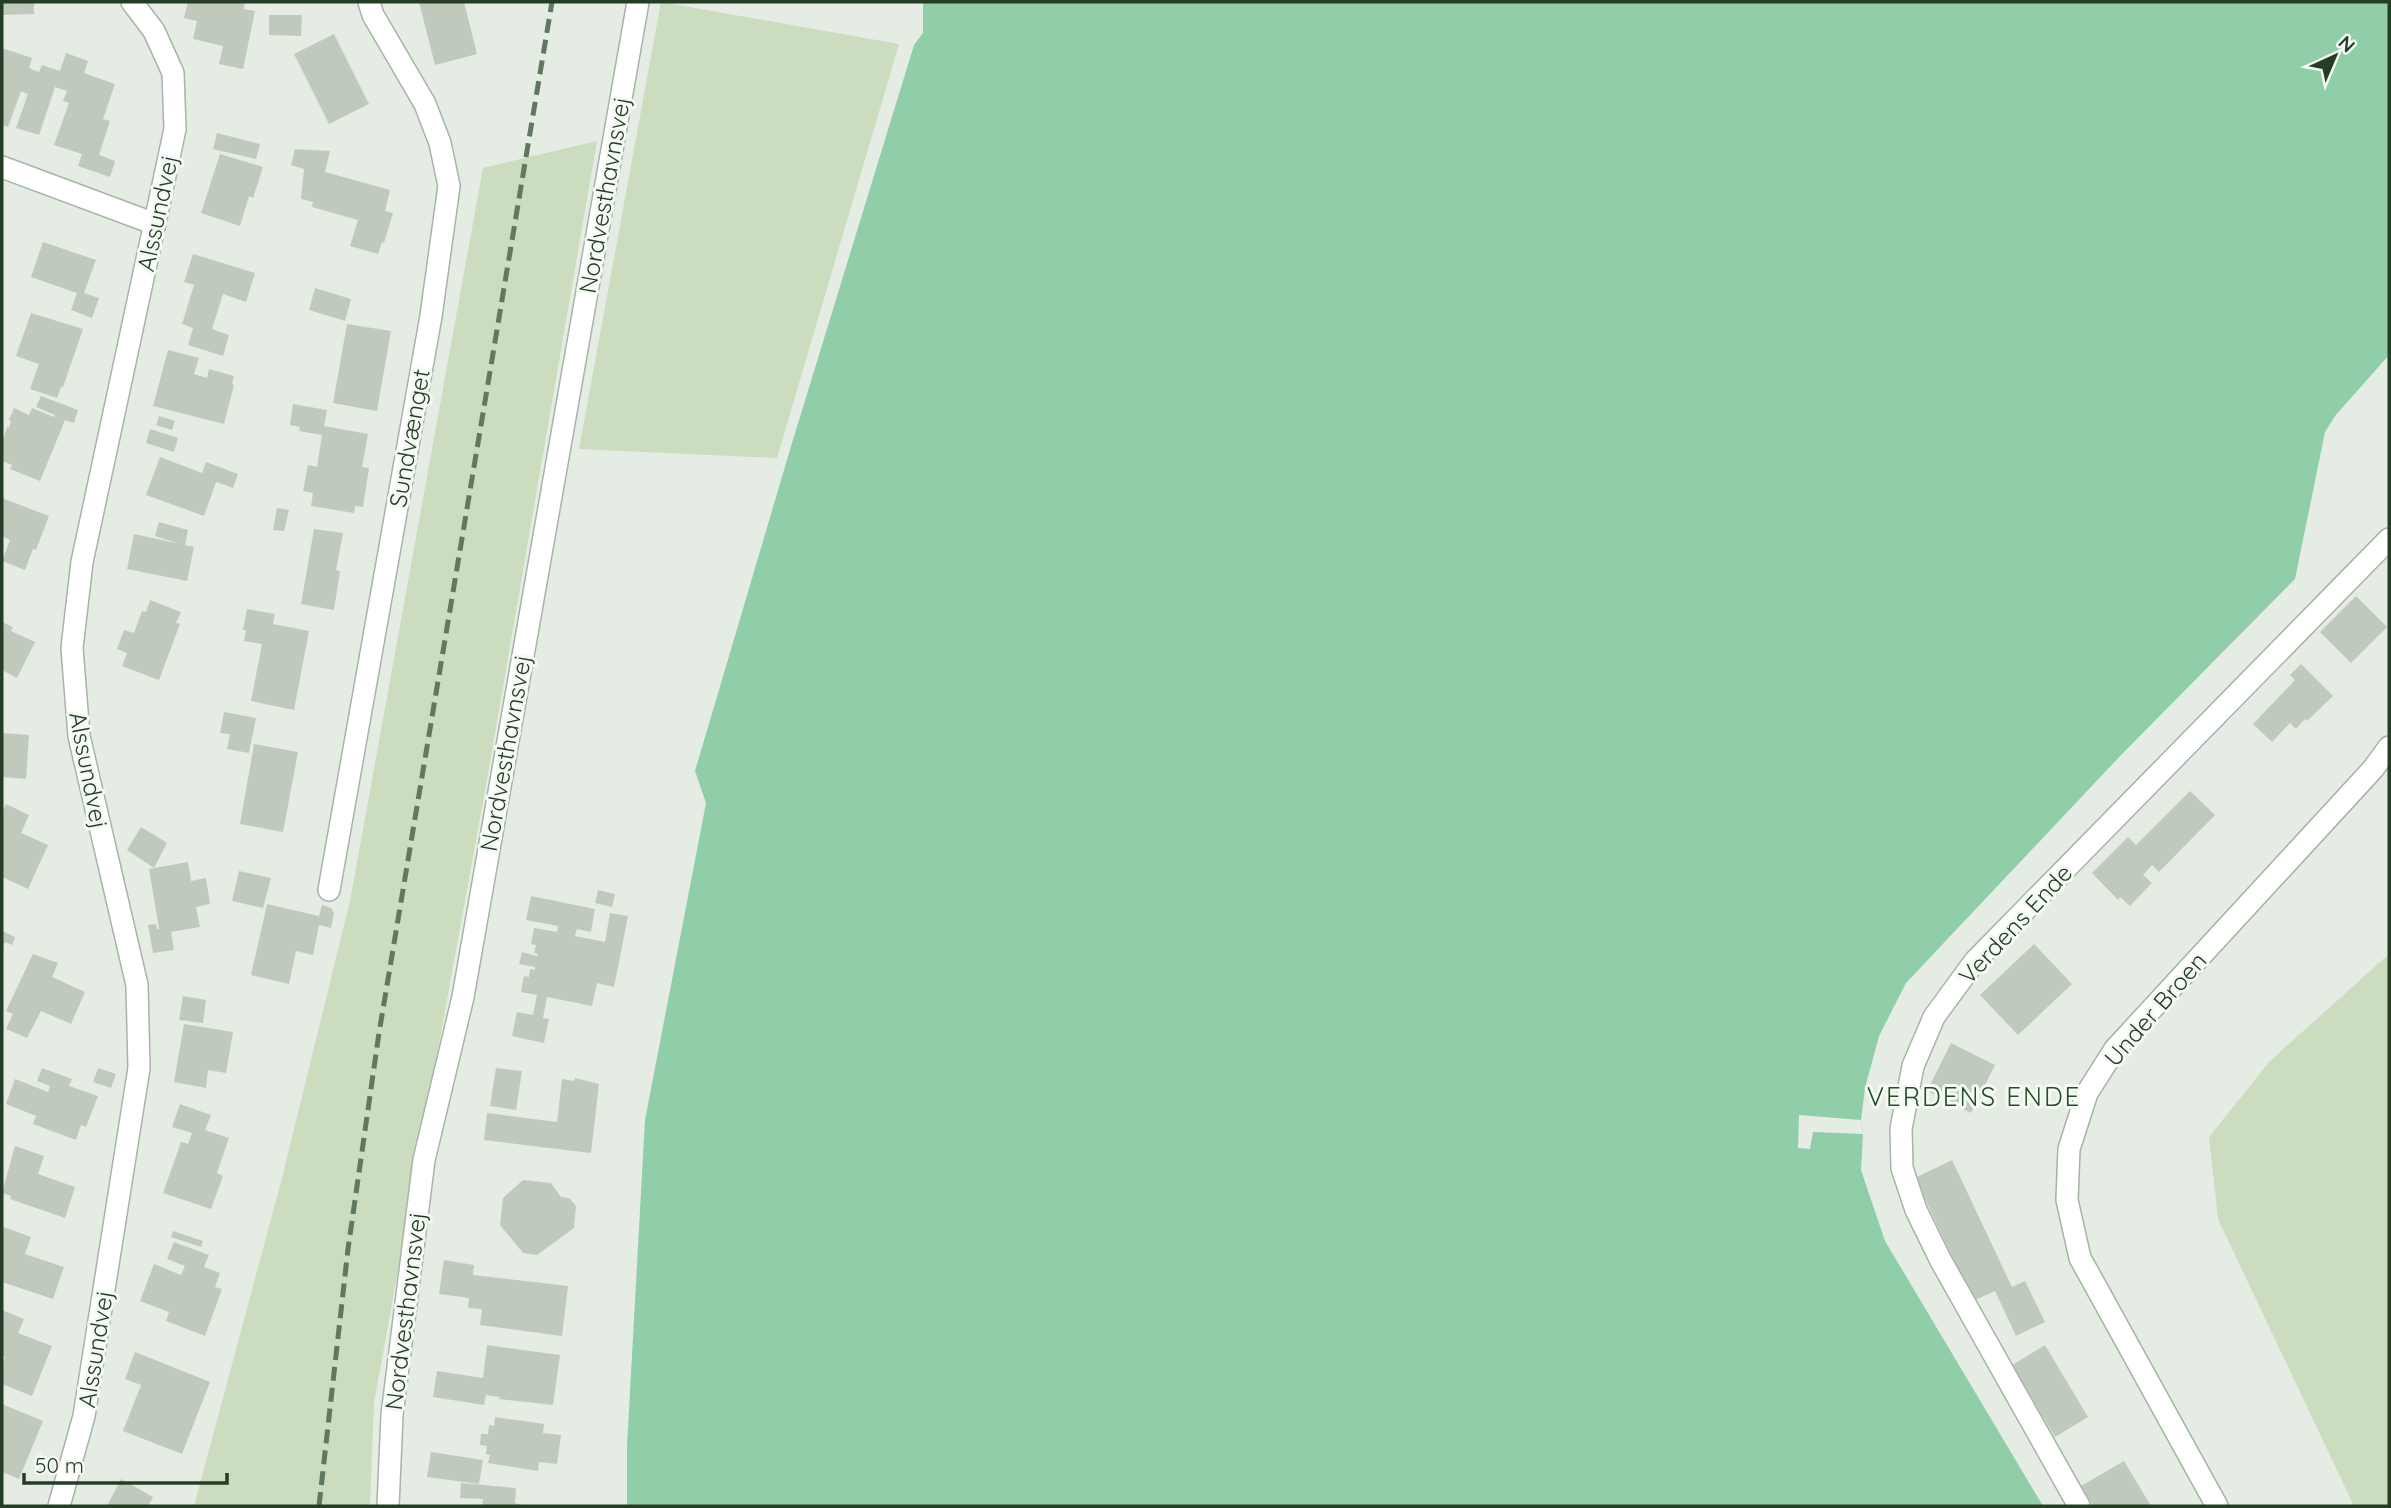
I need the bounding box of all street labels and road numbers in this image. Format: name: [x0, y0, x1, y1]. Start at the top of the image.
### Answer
street label: Nordvesthavnsvej: [572, 94, 636, 296]
street label: Alssundvej: [130, 152, 184, 274]
street label: Sundvænget: [382, 366, 436, 510]
street label: Nordvesthavnsvej: [473, 652, 537, 854]
street label: Alssundvej: [63, 709, 115, 831]
street label: Verdens Ende: [1952, 858, 2078, 990]
street label: Under Broen: [2097, 946, 2213, 1072]
street label: Nordvesthavnsvej: [378, 1210, 432, 1412]
street label: Alssundvej: [71, 1288, 119, 1410]

